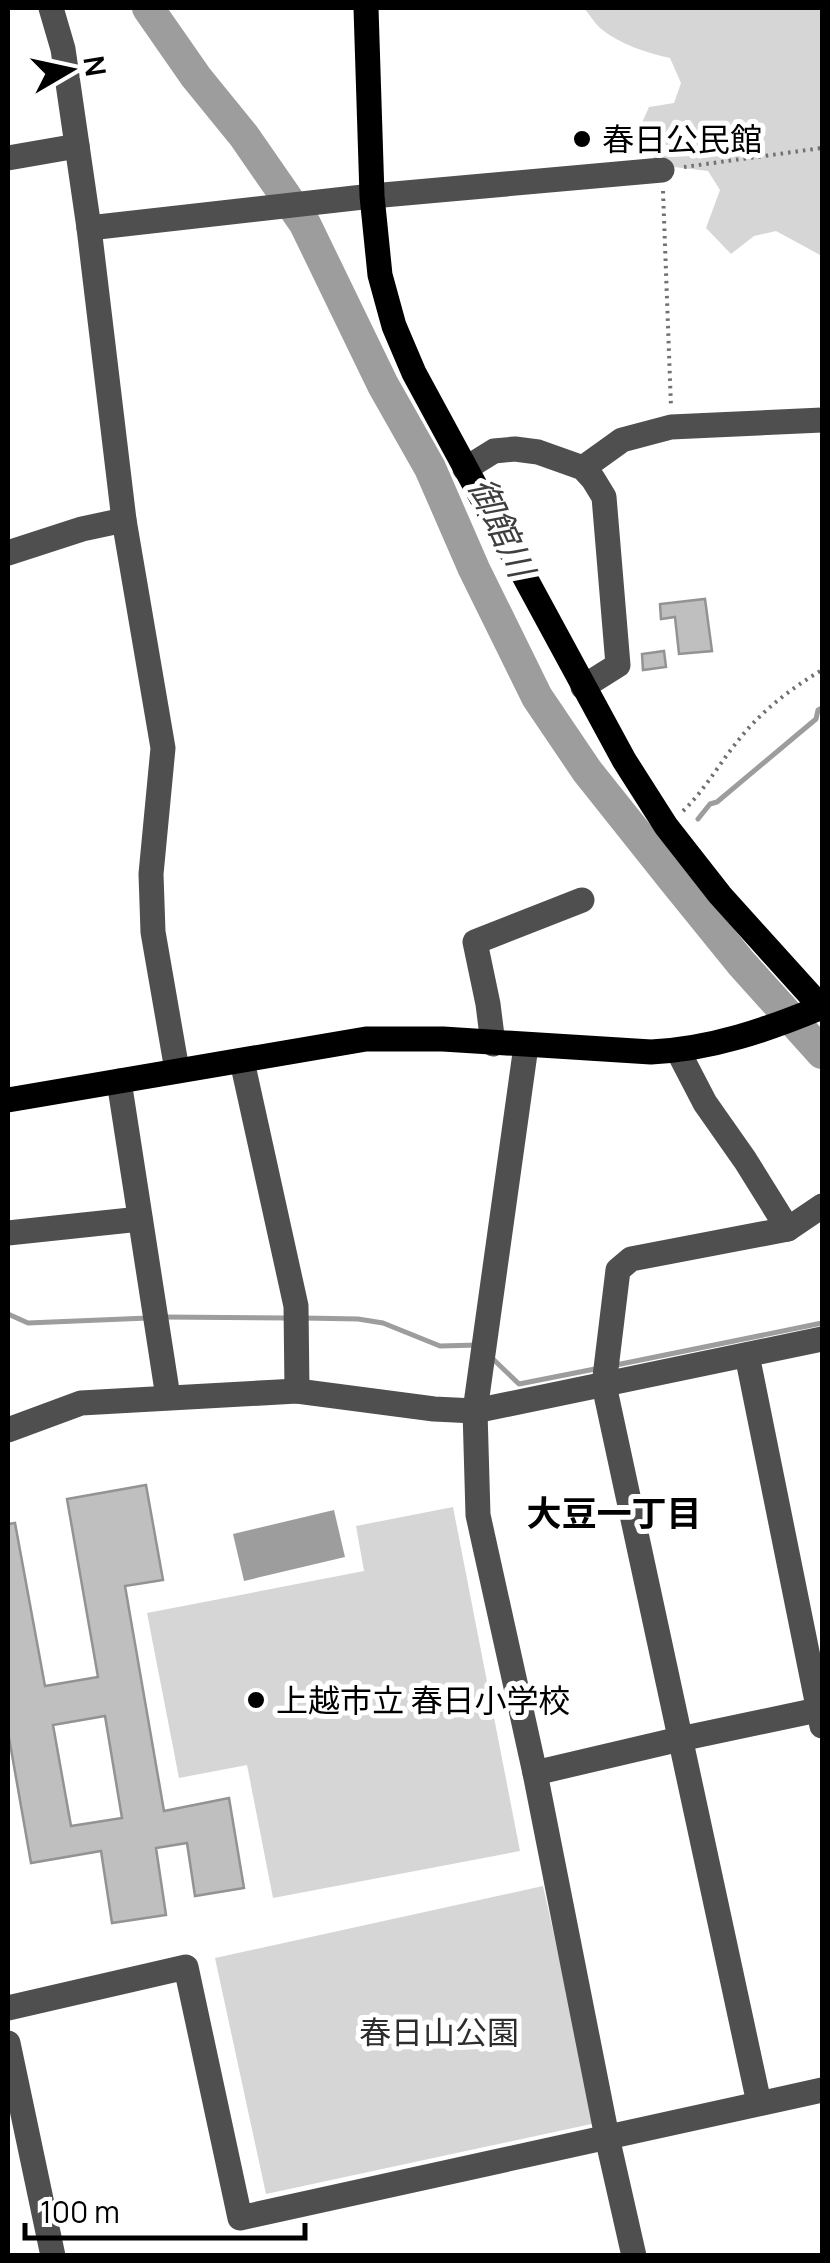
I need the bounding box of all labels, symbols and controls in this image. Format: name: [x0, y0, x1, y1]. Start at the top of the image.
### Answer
north arrow: [20, 20, 120, 120]
text: N: [75, 53, 116, 79]
place label: 春日公民館: [602, 117, 762, 161]
marker: 春日公民館: [571, 128, 593, 150]
water label: 御館川: [458, 469, 548, 588]
district label: 大豆一丁目: [526, 1489, 702, 1537]
place label: 上越市立 春日小学校: [276, 1678, 570, 1722]
marker: 上越市立 春日小学校: [245, 1689, 267, 1711]
park label: 春日山公園: [359, 2010, 519, 2054]
scale bar: [25, 2178, 305, 2240]
text: 100 m: [40, 2191, 120, 2232]

